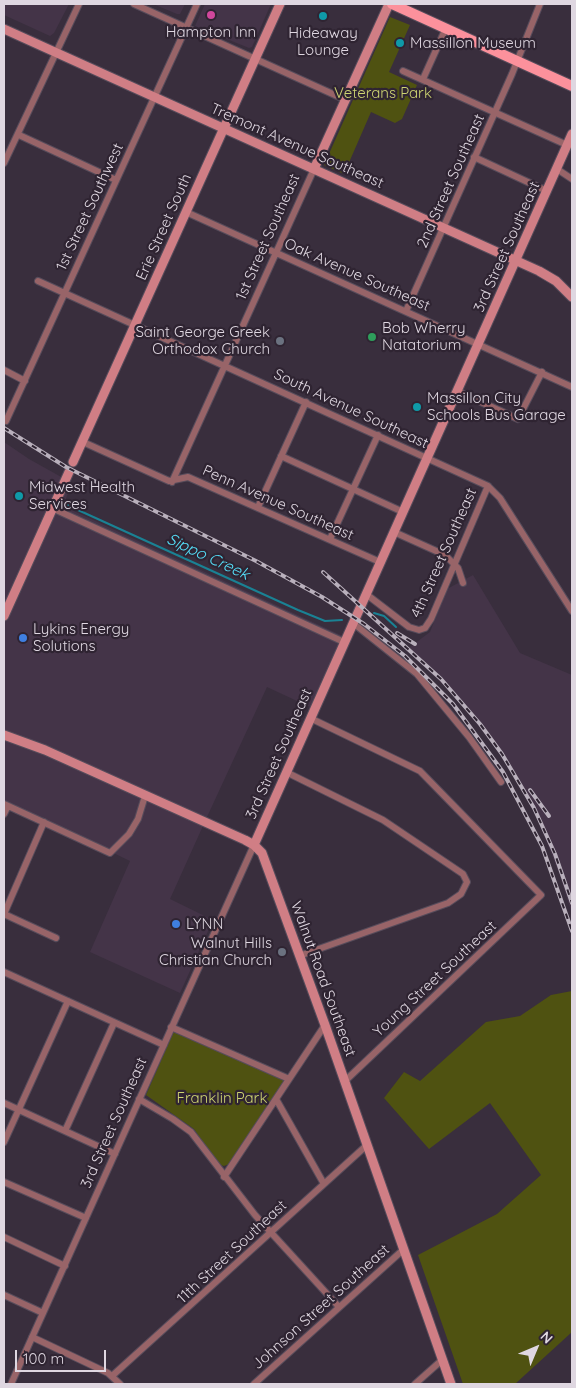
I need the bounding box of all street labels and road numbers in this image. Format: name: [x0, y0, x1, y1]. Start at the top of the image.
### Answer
street label: Tremont Avenue Southeast: [208, 100, 386, 192]
street label: 2nd Street Southeast: [413, 111, 489, 251]
street label: 1st Street Southwest: [53, 140, 127, 274]
street label: Erie Street South: [132, 171, 196, 283]
street label: 1st Street Southeast: [232, 171, 304, 303]
street label: 3rd Street Southeast: [470, 179, 544, 315]
street label: Oak Avenue Southeast: [281, 235, 433, 315]
street label: South Avenue Southeast: [271, 365, 431, 453]
street label: Penn Avenue Southeast: [200, 462, 356, 544]
street label: 4th Street Southeast: [407, 485, 481, 621]
street label: 3rd Street Southeast: [242, 686, 316, 822]
street label: Walnut Road Southeast: [287, 899, 359, 1059]
street label: Young Street Southeast: [370, 917, 500, 1041]
street label: 3rd Street Southeast: [77, 1055, 151, 1191]
street label: 11th Street Southeast: [173, 1197, 291, 1307]
street label: Johnson Street Southeast: [249, 1241, 393, 1373]

